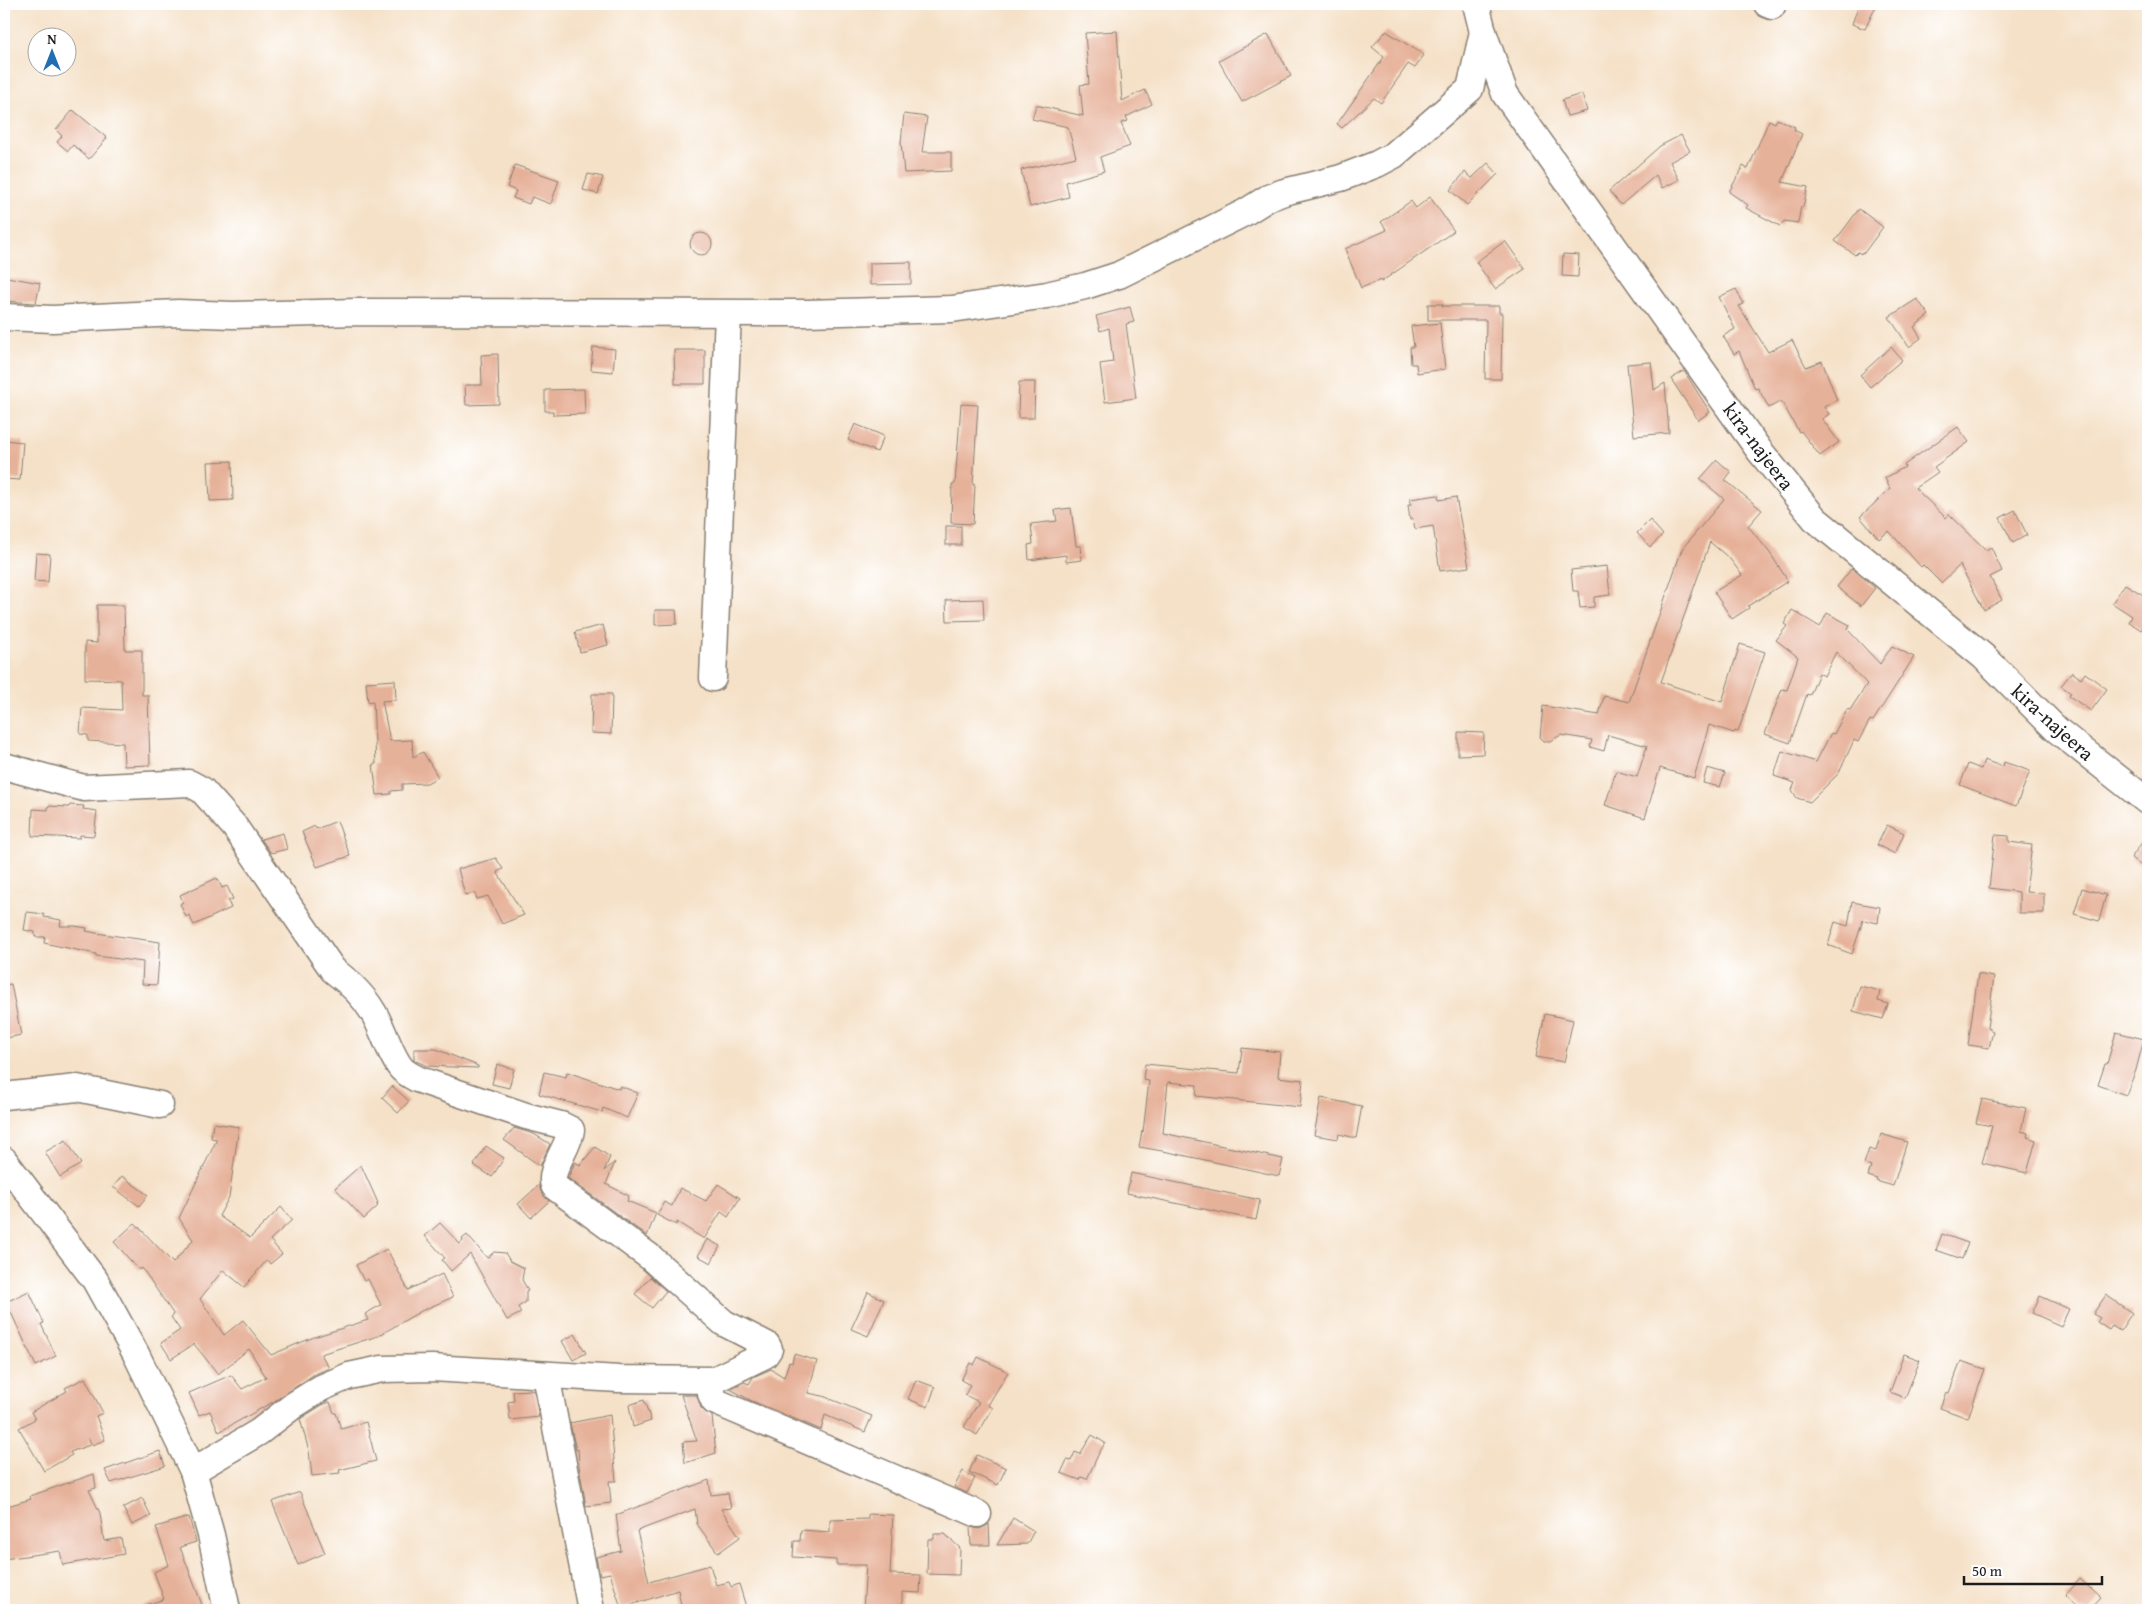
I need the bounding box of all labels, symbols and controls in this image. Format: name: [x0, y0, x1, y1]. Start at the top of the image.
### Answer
north arrow: [28, 28, 78, 78]
text: N: [47, 29, 57, 49]
street label: kira-najeera: [1717, 396, 1802, 496]
street label: kira-najeera: [2005, 677, 2101, 767]
scale bar: [1964, 1554, 2102, 1586]
text: 50 m: [1972, 1560, 2003, 1581]

